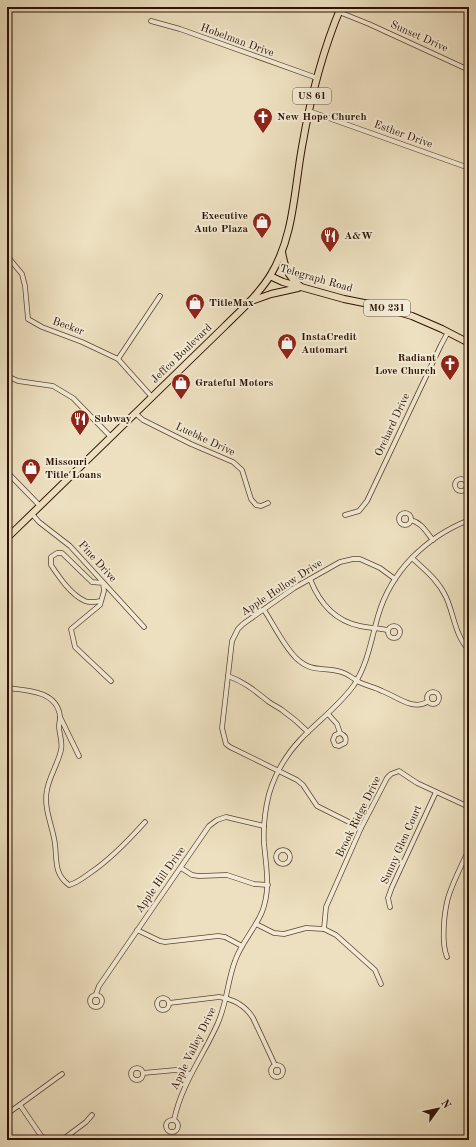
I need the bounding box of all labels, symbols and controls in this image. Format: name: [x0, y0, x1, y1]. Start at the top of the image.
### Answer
street label: Sunset Drive: [389, 19, 449, 55]
street label: Hobelman Drive: [199, 23, 275, 59]
road number: US 61: [293, 88, 331, 104]
church icon: New Hope Church: [252, 106, 274, 134]
place label: New Hope Church: [277, 112, 367, 123]
street label: Esther Drive: [372, 119, 434, 151]
place label: Executive Auto Plaza: [194, 211, 248, 235]
shop icon: Executive Auto Plaza: [251, 211, 273, 239]
restaurant icon: A&W: [319, 225, 341, 253]
place label: A&W: [344, 231, 373, 242]
street label: Telegraph Road: [278, 263, 354, 295]
shop icon: TitleMax: [184, 292, 206, 320]
place label: TitleMax: [209, 298, 254, 309]
road number: MO 231: [364, 300, 410, 316]
street label: Becker: [51, 316, 86, 338]
street label: Jeffco Boulevard: [150, 322, 215, 386]
shop icon: InstaCredit Automart: [276, 332, 298, 360]
place label: InstaCredit Automart: [301, 332, 357, 356]
place label: Radiant Love Church: [375, 353, 436, 377]
church icon: Radiant Love Church: [439, 353, 461, 381]
shop icon: Grateful Motors: [170, 372, 192, 400]
place label: Grateful Motors: [195, 378, 274, 389]
street label: Orchard Drive: [374, 392, 412, 458]
restaurant icon: Subway: [69, 408, 91, 436]
place label: Subway: [94, 414, 132, 425]
street label: Luebke Drive: [174, 421, 236, 459]
shop icon: Missouri Title Loans: [20, 457, 42, 485]
place label: Missouri Title Loans: [45, 457, 101, 481]
street label: Pine Drive: [76, 539, 118, 585]
street label: Apple Hollow Drive: [239, 558, 325, 618]
street label: Brook Ridge Drive: [335, 775, 383, 859]
street label: Sunny Glen Court: [380, 804, 424, 886]
street label: Apple Hill Drive: [134, 845, 188, 915]
street label: Apple Valley Drive: [169, 1006, 219, 1092]
north arrow: [418, 1089, 458, 1129]
text: N: [438, 1098, 452, 1111]

